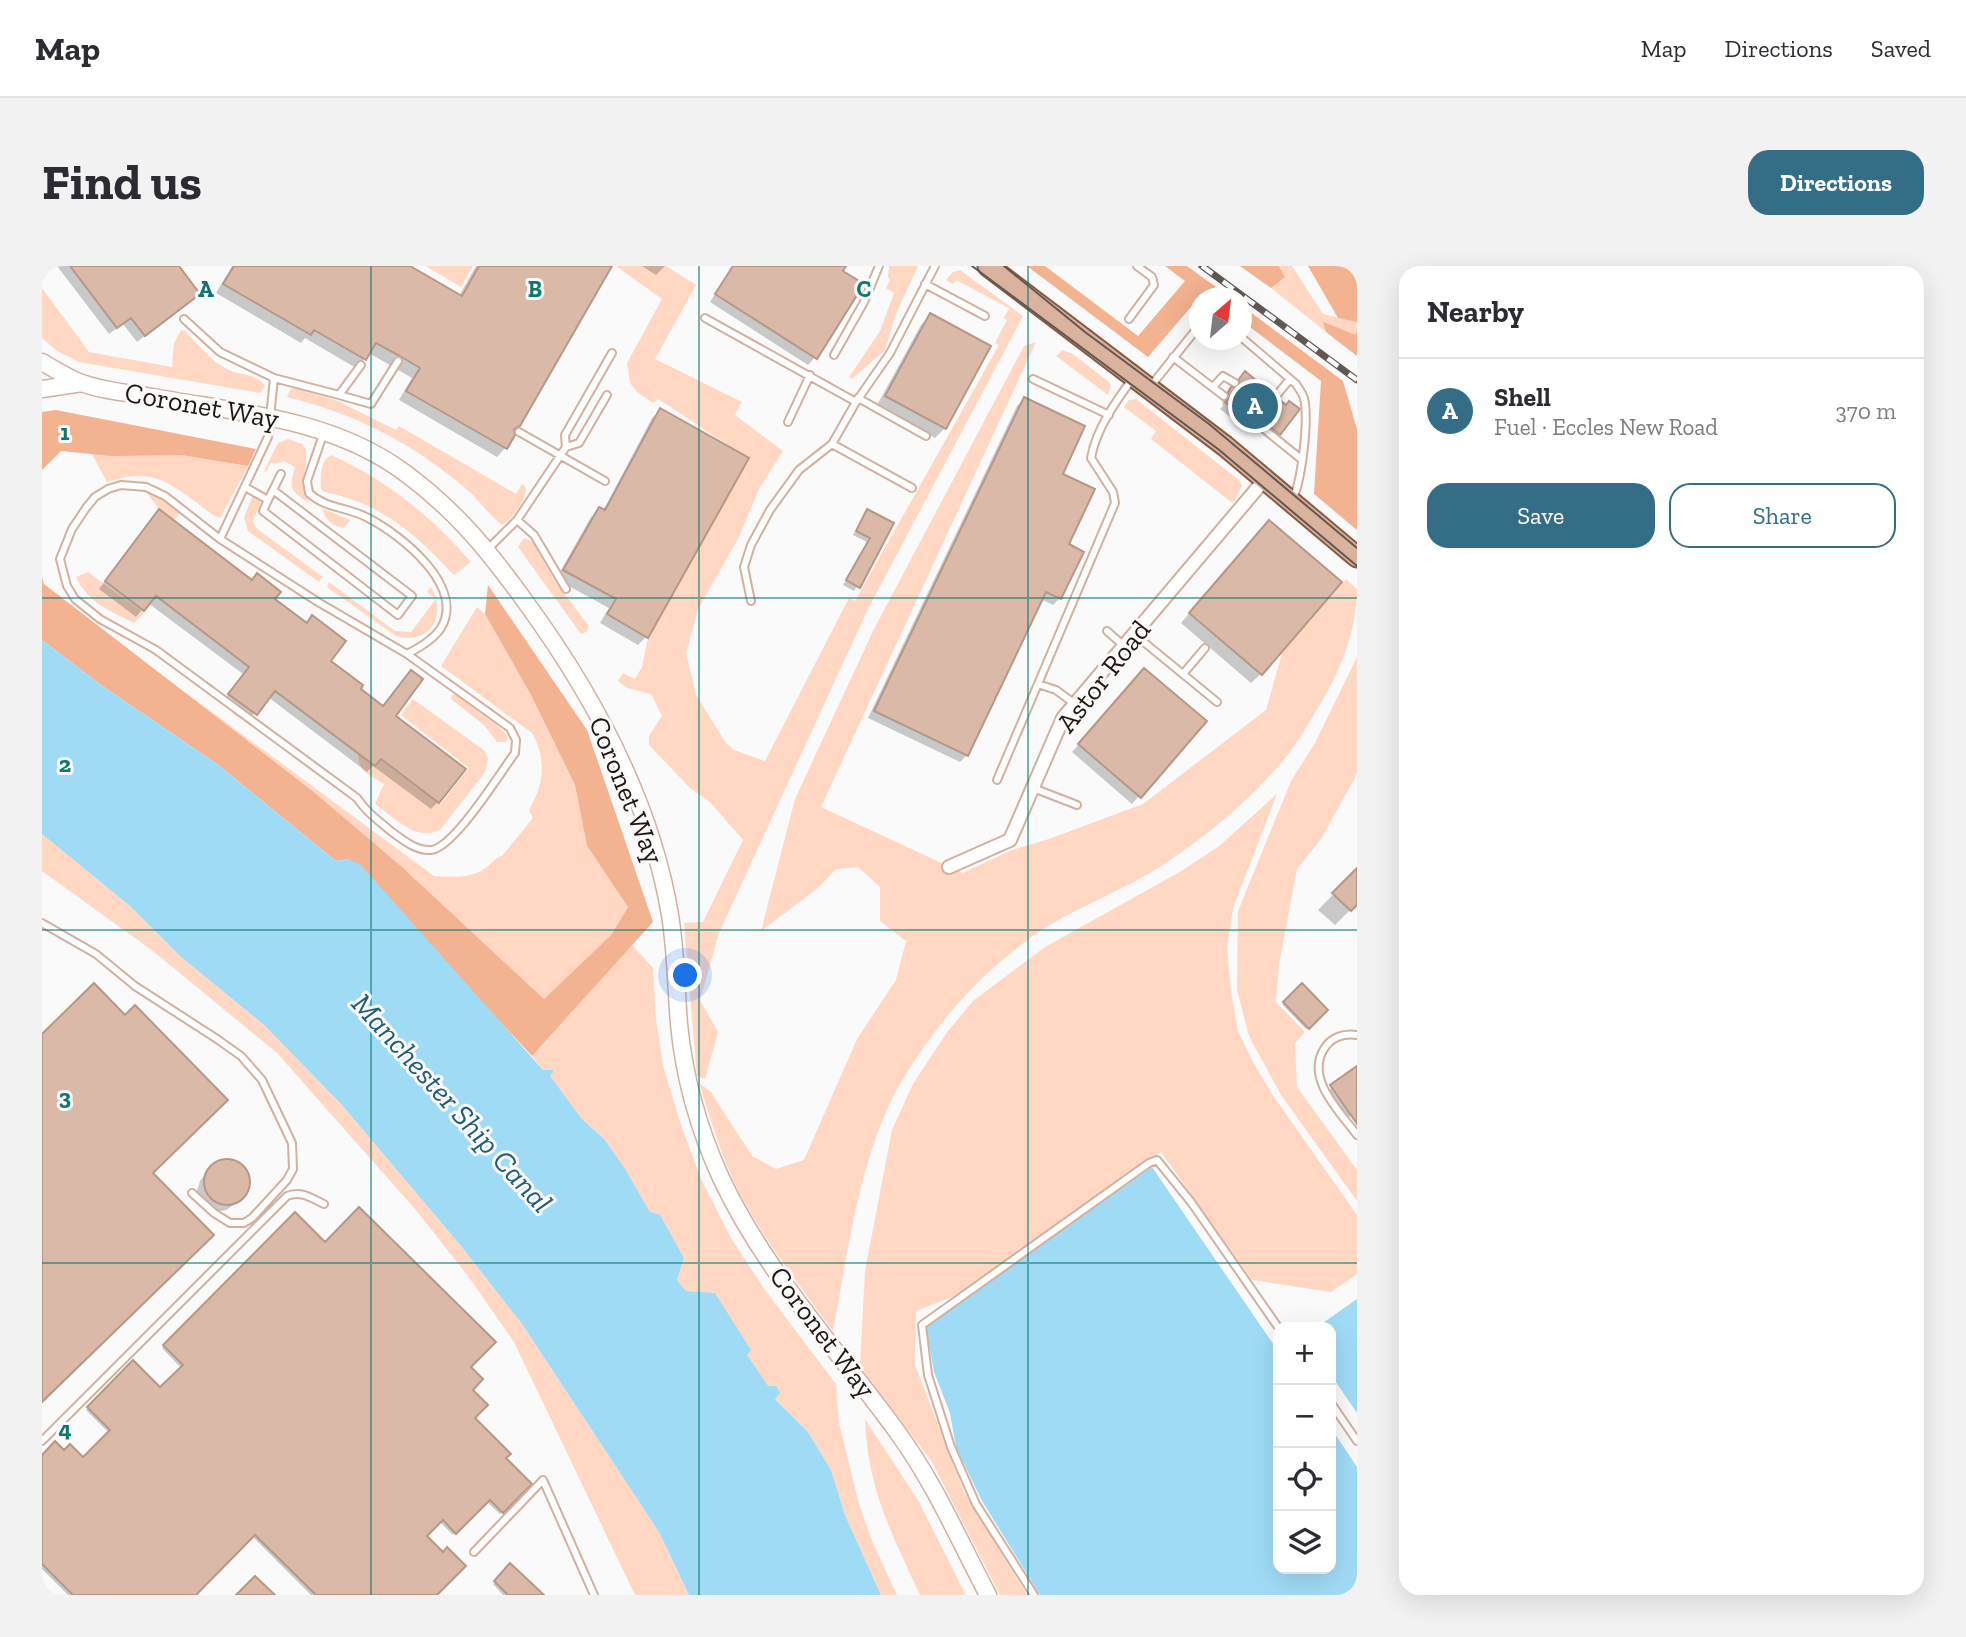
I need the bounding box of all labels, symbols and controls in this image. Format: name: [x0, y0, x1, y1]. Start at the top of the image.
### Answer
text: Map: [35, 29, 100, 68]
text: Map: [1641, 34, 1687, 63]
text: Directions: [1725, 34, 1833, 63]
text: Saved: [1871, 34, 1931, 63]
button: Directions: [1748, 150, 1924, 215]
text: Find us: [42, 153, 202, 212]
text: A: [198, 275, 214, 303]
text: B: [528, 275, 542, 303]
text: C: [857, 275, 871, 303]
north arrow: [1189, 287, 1252, 350]
text: Nearby: [1427, 294, 1524, 330]
street label: Coronet Way: [122, 376, 282, 435]
pin: A: [1232, 380, 1278, 432]
text: Shell: [1494, 381, 1551, 413]
text: A: [1442, 397, 1458, 425]
text: 370 m: [1836, 397, 1896, 425]
text: Fuel · Eccles New Road: [1494, 413, 1718, 441]
text: 1: [60, 418, 70, 446]
button: Save: [1427, 483, 1655, 548]
button: Share: [1669, 483, 1896, 548]
street label: Astor Road: [1049, 614, 1157, 739]
street label: Coronet Way: [582, 712, 671, 869]
text: 2: [59, 750, 71, 778]
your location: [668, 958, 702, 992]
water label: Manchester Ship Canal: [344, 986, 560, 1220]
text: 3: [59, 1083, 71, 1111]
street label: Coronet Way: [763, 1260, 883, 1405]
map controls: [1273, 1322, 1336, 1574]
button: +: [1273, 1322, 1336, 1385]
button: −: [1273, 1385, 1336, 1448]
text: 4: [58, 1415, 72, 1443]
button: locate: [1273, 1448, 1336, 1511]
button: layers: [1273, 1511, 1336, 1574]

